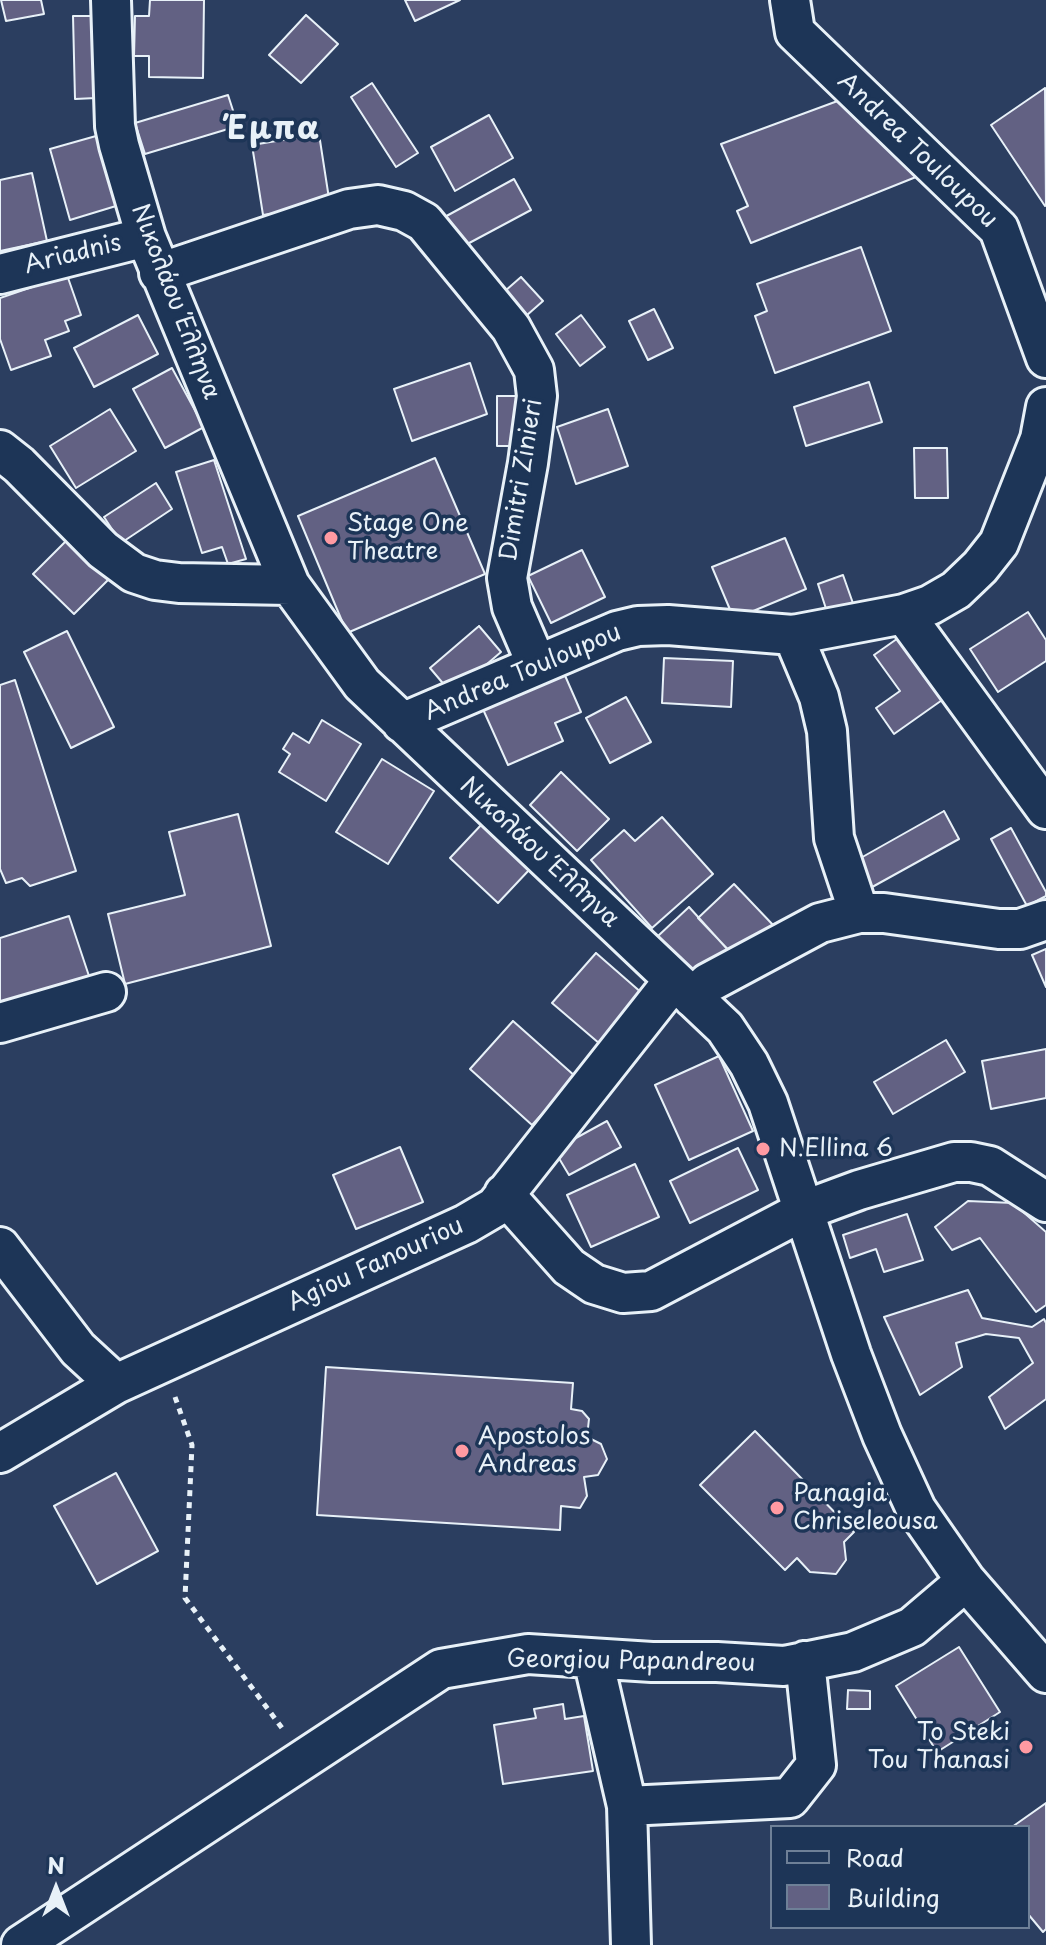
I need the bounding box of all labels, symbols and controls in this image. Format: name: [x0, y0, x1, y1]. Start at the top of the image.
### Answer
street label: Andrea Touloupou: [831, 67, 1003, 235]
district label: Έμπα: [227, 111, 321, 149]
street label: Νικολάου Έλληνα: [124, 200, 226, 404]
street label: Ariadnis: [22, 229, 124, 281]
street label: Dimitri Zinieri: [495, 397, 549, 563]
place label: Stage One Theatre: [347, 510, 469, 566]
marker: Stage One Theatre: [322, 529, 340, 547]
street label: Andrea Touloupou: [420, 619, 626, 727]
street label: Νικολάου Έλληνα: [453, 772, 625, 934]
place label: N.Ellina 6: [779, 1135, 893, 1163]
marker: N.Ellina 6: [754, 1140, 772, 1158]
street label: Agiou Fanouriou: [284, 1212, 468, 1318]
place label: Apostolos Andreas: [478, 1423, 590, 1479]
marker: Apostolos Andreas: [453, 1442, 471, 1460]
place label: Panagia Chriseleousa: [793, 1480, 938, 1536]
marker: Panagia Chriseleousa: [768, 1499, 786, 1517]
street label: Georgiou Papandreou: [506, 1645, 756, 1679]
place label: To Steki Tou Thanasi: [868, 1719, 1010, 1775]
marker: To Steki Tou Thanasi: [1017, 1738, 1035, 1756]
legend: [770, 1825, 1030, 1929]
text: Road: [846, 1839, 904, 1875]
text: N: [47, 1848, 65, 1881]
north arrow: [16, 1849, 96, 1929]
text: Building: [846, 1879, 940, 1915]

